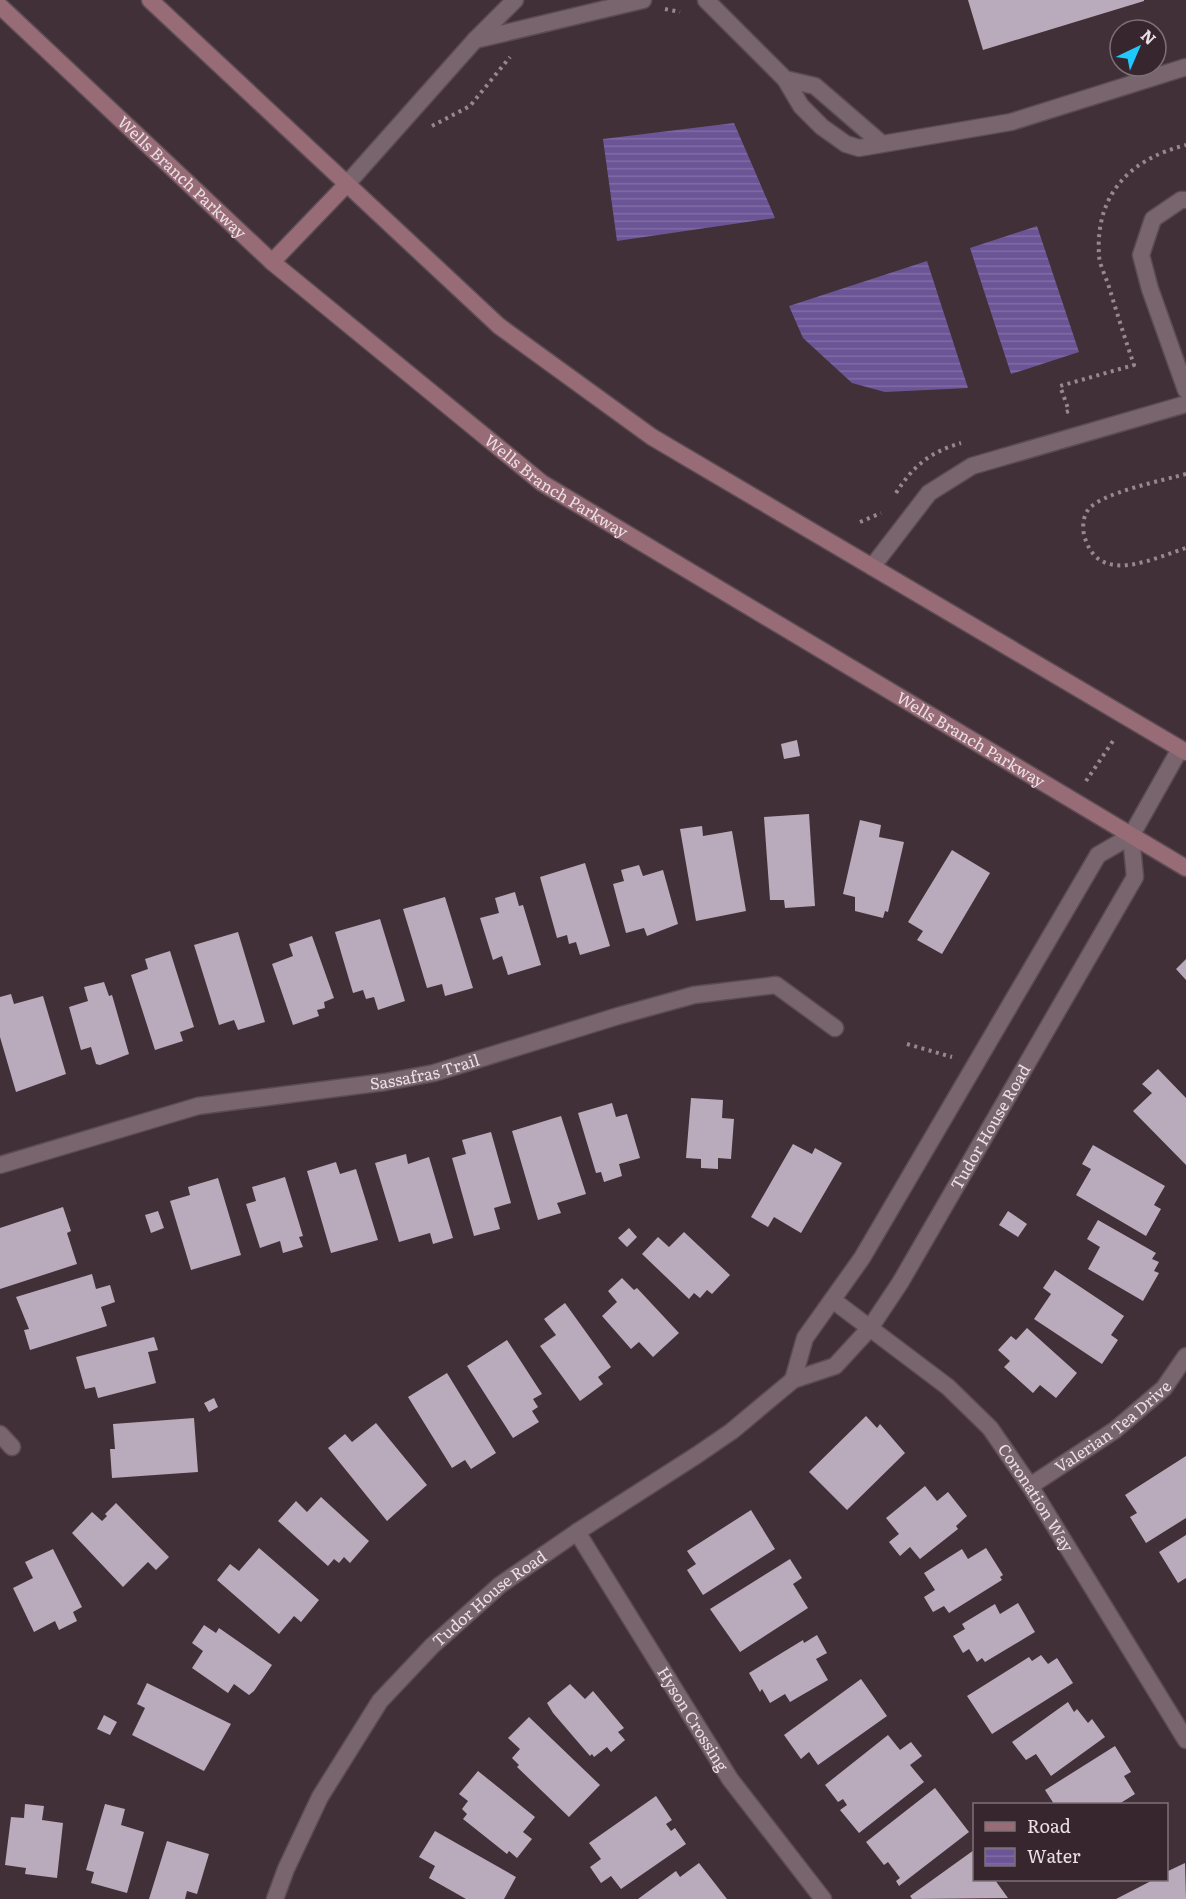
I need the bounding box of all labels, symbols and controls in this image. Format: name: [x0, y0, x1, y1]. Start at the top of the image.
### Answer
north arrow: [1108, 18, 1168, 78]
text: N: [1136, 23, 1162, 50]
street label: Wells Branch Parkway: [113, 110, 253, 244]
street label: Wells Branch Parkway: [480, 428, 634, 543]
street label: Wells Branch Parkway: [892, 685, 1051, 793]
street label: Sassafras Trail: [368, 1047, 482, 1095]
street label: Tudor House Road: [944, 1059, 1035, 1194]
street label: Valerian Tea Drive: [1049, 1376, 1177, 1478]
street label: Coronation Way: [993, 1438, 1081, 1557]
street label: Tudor House Road: [426, 1544, 551, 1652]
street label: Hyson Crossing: [652, 1662, 735, 1775]
legend: [973, 1803, 1168, 1881]
text: Road: [1027, 1812, 1071, 1839]
text: Water: [1027, 1842, 1081, 1869]

